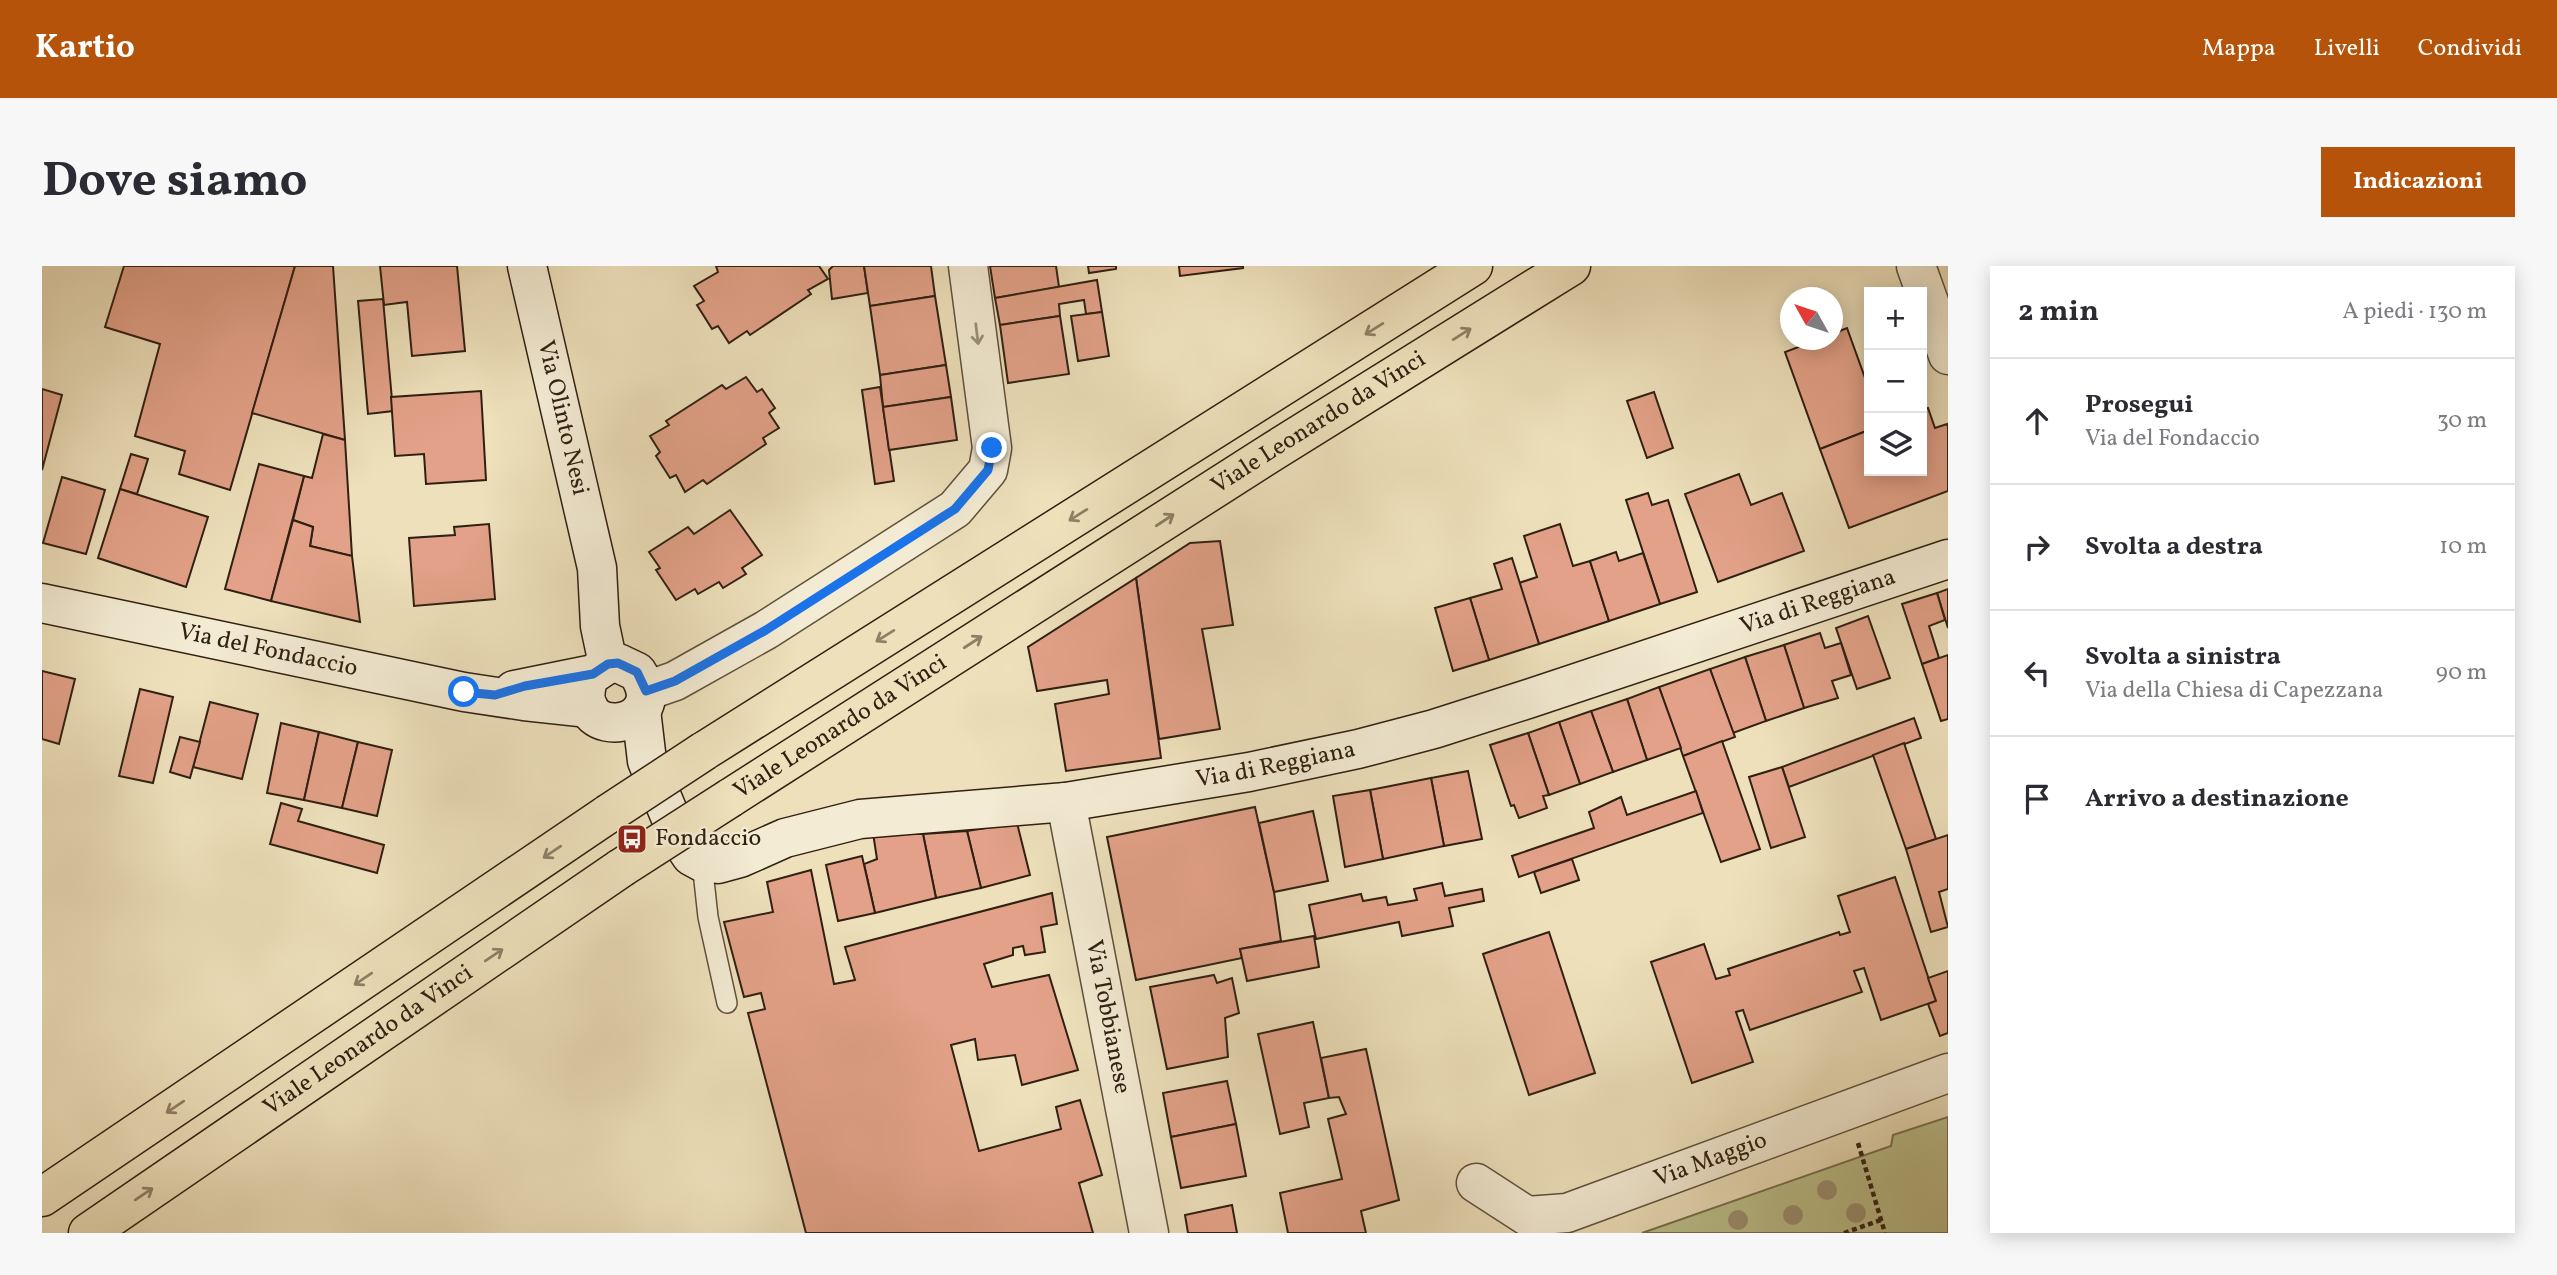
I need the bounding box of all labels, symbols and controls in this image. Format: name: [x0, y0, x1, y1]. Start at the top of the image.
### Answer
text: Kartio: [35, 26, 135, 72]
text: Mappa: [2202, 32, 2276, 66]
text: Livelli: [2314, 32, 2380, 66]
text: Condividi: [2418, 32, 2522, 66]
button: Indicazioni: [2321, 147, 2515, 217]
text: Dove siamo: [42, 148, 308, 217]
north arrow: [1780, 287, 1843, 350]
map controls: [1864, 287, 1927, 476]
button: +: [1864, 287, 1927, 350]
text: 2 min: [2018, 291, 2099, 333]
text: A piedi · 130 m: [2343, 296, 2487, 328]
one-way arrow: [1365, 321, 1384, 336]
one-way arrow: [971, 322, 984, 345]
one-way arrow: [1451, 326, 1471, 340]
street label: Via Olinto Nesi: [528, 337, 597, 499]
street label: Viale Leonardo da Vinci: [1205, 343, 1433, 503]
button: −: [1864, 350, 1927, 413]
text: Prosegui: [2085, 387, 2193, 423]
icon: ahead: [2018, 402, 2056, 440]
text: 30 m: [2437, 405, 2487, 437]
button: layers: [1864, 413, 1927, 476]
text: Via del Fondaccio: [2085, 423, 2260, 455]
route end: [976, 432, 1007, 463]
one-way arrow: [1069, 508, 1088, 523]
one-way arrow: [1155, 513, 1175, 527]
icon: right: [2018, 528, 2056, 566]
text: Svolta a destra: [2085, 529, 2263, 565]
text: 10 m: [2439, 531, 2487, 563]
street label: Via di Reggiana: [1736, 561, 1900, 644]
street label: Via del Fondaccio: [175, 615, 361, 686]
one-way arrow: [876, 630, 896, 644]
one-way arrow: [963, 635, 983, 649]
text: Svolta a sinistra: [2085, 639, 2281, 675]
street label: Viale Leonardo da Vinci: [727, 647, 954, 808]
icon: left: [2018, 654, 2056, 692]
text: 90 m: [2436, 657, 2487, 689]
text: Via della Chiesa di Capezzana: [2085, 675, 2383, 707]
route start: [448, 676, 479, 707]
street label: Via di Reggiana: [1193, 733, 1359, 797]
icon: arrive: [2018, 780, 2056, 818]
text: Arrivo a destinazione: [2085, 781, 2349, 817]
bus stop icon: Fondaccio: [615, 822, 649, 856]
place label: Fondaccio: [655, 822, 761, 856]
one-way arrow: [543, 845, 562, 859]
street label: Via Tobbianese: [1076, 937, 1139, 1097]
one-way arrow: [483, 948, 503, 962]
street label: Viale Leonardo da Vinci: [257, 957, 480, 1125]
one-way arrow: [354, 972, 374, 986]
one-way arrow: [166, 1100, 185, 1114]
street label: Via Maggio: [1649, 1124, 1772, 1197]
one-way arrow: [134, 1187, 153, 1202]

